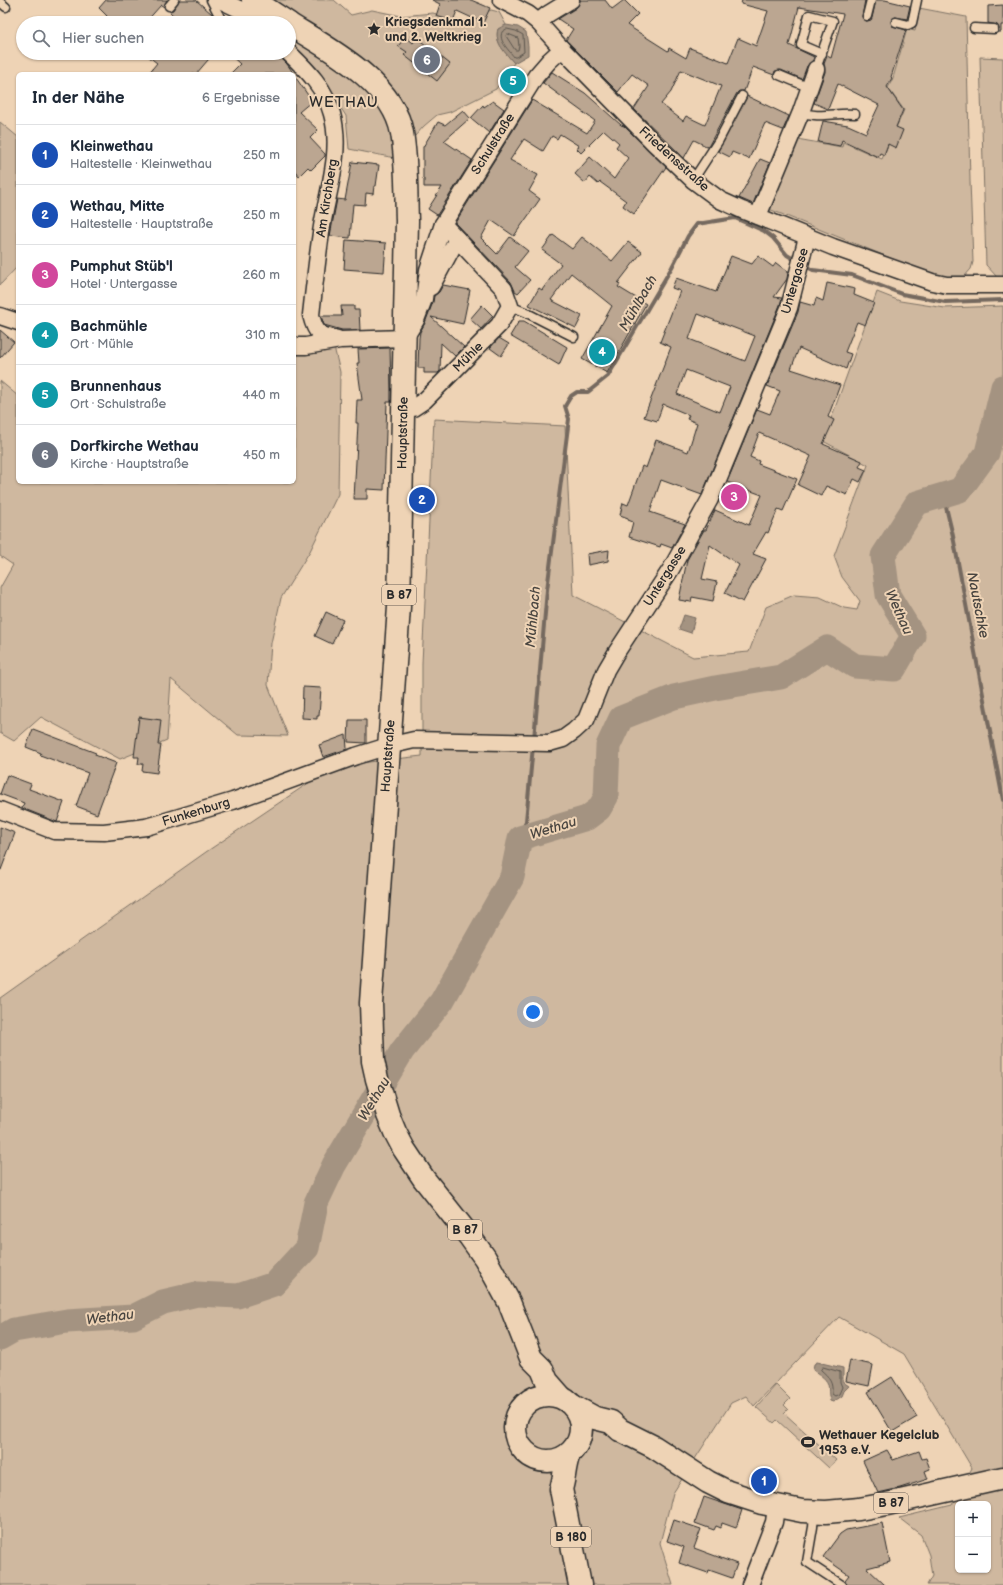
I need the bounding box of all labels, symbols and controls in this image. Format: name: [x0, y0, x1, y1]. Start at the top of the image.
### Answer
place label: Kriegsdenkmal 1. und 2. Weltkrieg: [385, 14, 486, 45]
search box: [16, 16, 296, 60]
place icon: Kriegsdenkmal 1. und 2. Weltkrieg: [366, 21, 382, 37]
icon: search: [30, 27, 52, 49]
text: Hier suchen: [62, 29, 144, 48]
pin: 6: [414, 45, 440, 75]
pin: 5: [500, 66, 526, 96]
text: In der Nähe: [32, 88, 125, 108]
text: 6 Ergebnisse: [202, 90, 280, 106]
district label: WETHAU: [309, 93, 379, 112]
street label: Schulstraße: [468, 110, 518, 178]
street label: Friedensstraße: [635, 123, 713, 195]
text: Kleinwethau: [70, 137, 153, 156]
text: 1: [42, 147, 48, 163]
text: 250 m: [243, 147, 280, 163]
text: Haltestelle · Kleinwethau: [70, 156, 212, 172]
street label: Am Kirchberg: [313, 158, 341, 238]
text: Wethau, Mitte: [70, 197, 164, 216]
text: 2: [41, 207, 49, 223]
text: 250 m: [243, 207, 280, 223]
text: Haltestelle · Hauptstraße: [70, 216, 213, 232]
street label: Untergasse: [778, 246, 812, 316]
text: Pumphut Stüb'l: [70, 257, 173, 276]
text: 3: [41, 267, 49, 283]
text: 260 m: [242, 267, 280, 283]
water label: Mühlbach: [615, 272, 661, 334]
text: Hotel · Untergasse: [70, 276, 177, 292]
text: Bachmühle: [70, 317, 147, 336]
text: 4: [41, 327, 49, 343]
text: 310 m: [245, 327, 280, 343]
text: Ort · Mühle: [70, 336, 133, 352]
pin: 4: [589, 337, 615, 367]
street label: Mühle: [450, 338, 487, 375]
text: Brunnenhaus: [70, 377, 161, 396]
text: 5: [41, 387, 49, 403]
text: 440 m: [242, 387, 280, 403]
text: Ort · Schulstraße: [70, 396, 166, 412]
street label: Hauptstraße: [394, 396, 412, 469]
text: Dorfkirche Wethau: [70, 437, 199, 456]
text: 6: [41, 447, 49, 463]
text: 450 m: [243, 447, 280, 463]
text: Kirche · Hauptstraße: [70, 456, 189, 472]
pin: 3: [721, 482, 747, 512]
pin: 2: [409, 485, 435, 515]
street label: Untergasse: [640, 543, 690, 609]
water label: Nautschke: [963, 570, 993, 640]
road number: B 87: [382, 585, 416, 605]
water label: Mühlbach: [522, 585, 544, 648]
water label: Wethau: [882, 587, 917, 637]
street label: Hauptstraße: [377, 719, 399, 793]
street label: Funkenburg: [160, 794, 232, 830]
water label: Wethau: [528, 813, 579, 843]
your location: [523, 1002, 543, 1022]
water label: Wethau: [354, 1074, 394, 1124]
road number: B 87: [448, 1220, 482, 1240]
water label: Wethau: [85, 1306, 135, 1328]
place label: Wethauer Kegelclub 1953 e.V.: [819, 1427, 940, 1458]
sports icon: Wethauer Kegelclub 1953 e.V.: [800, 1434, 816, 1450]
pin: 1: [751, 1466, 777, 1496]
road number: B 87: [874, 1493, 908, 1513]
map controls: [955, 1501, 991, 1573]
button: +: [955, 1501, 991, 1537]
road number: B 180: [551, 1527, 591, 1547]
button: −: [955, 1537, 991, 1573]

